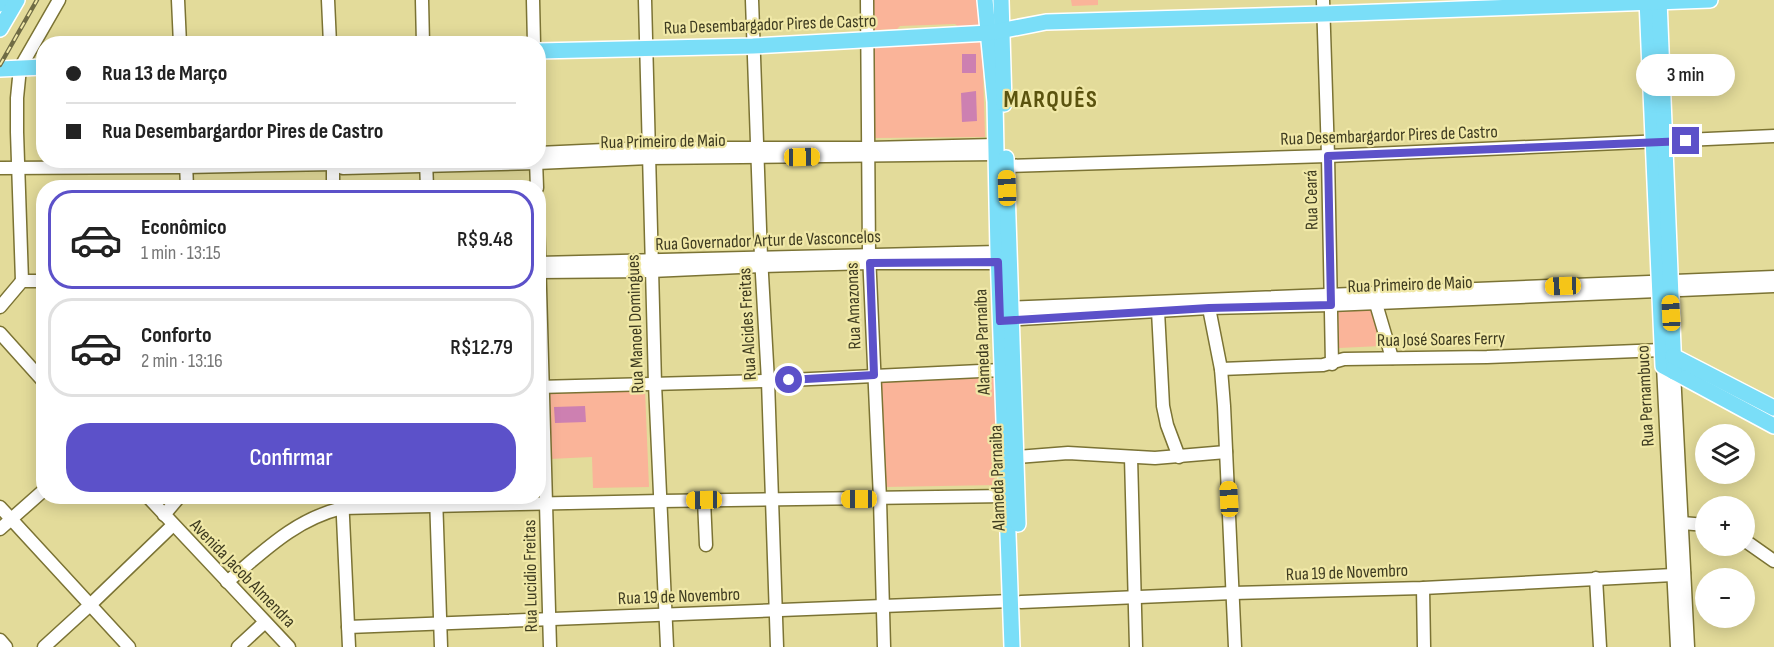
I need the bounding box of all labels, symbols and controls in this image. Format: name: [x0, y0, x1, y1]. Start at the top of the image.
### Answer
street label: Rua Desembargador Pires de Castro: [663, 10, 877, 39]
callout: 3 min: [1636, 54, 1736, 96]
text: Rua 13 de Março: [102, 60, 227, 87]
text: 3 min: [1667, 63, 1704, 87]
district label: MARQUÊS: [1004, 85, 1098, 114]
text: Rua Desembargardor Pires de Castro: [102, 118, 383, 145]
street label: Rua Desembargardor Pires de Castro: [1280, 121, 1498, 150]
route end: [1672, 127, 1699, 154]
street label: Rua Primeiro de Maio: [600, 130, 726, 153]
car: [784, 148, 820, 166]
car: [997, 170, 1017, 206]
street label: Rua Ceará: [1300, 170, 1323, 230]
icon: car: [69, 213, 123, 267]
text: Econômico: [141, 214, 227, 241]
text: R$9.48: [457, 226, 513, 253]
street label: Rua Governador Artur de Vasconcelos: [655, 226, 881, 255]
text: 1 min · 13:15: [141, 241, 221, 265]
street label: Rua Manoel Domingues: [623, 254, 648, 394]
street label: Rua Amazonas: [841, 262, 866, 350]
street label: Rua Alcides Freitas: [734, 267, 761, 381]
street label: Rua Primeiro de Maio: [1347, 272, 1473, 297]
car: [1545, 276, 1581, 296]
street label: Alameda Parnaíba: [970, 289, 995, 396]
car: [1661, 295, 1681, 331]
icon: car: [69, 321, 123, 375]
text: Conforto: [141, 322, 212, 349]
street label: Rua José Soares Ferry: [1377, 328, 1505, 351]
text: R$12.79: [450, 334, 513, 361]
street label: Rua Pernambuco: [1632, 345, 1659, 447]
text: 2 min · 13:16: [141, 349, 223, 373]
route start: [775, 366, 802, 393]
button: Confirmar: [66, 423, 516, 492]
map controls: [1695, 424, 1755, 628]
button: layers: [1695, 424, 1755, 484]
street label: Alameda Parnaiba: [985, 425, 1010, 532]
car: [1219, 481, 1239, 517]
car: [841, 490, 877, 508]
car: [686, 491, 722, 509]
button: +: [1695, 496, 1755, 556]
street label: Avenida Jacob Almendra: [185, 514, 300, 632]
street label: Rua Lucidio Freitas: [519, 520, 542, 632]
street label: Rua 19 de Novembro: [1286, 560, 1409, 585]
button: −: [1695, 568, 1755, 628]
street label: Rua 19 de Novembro: [618, 584, 741, 609]

